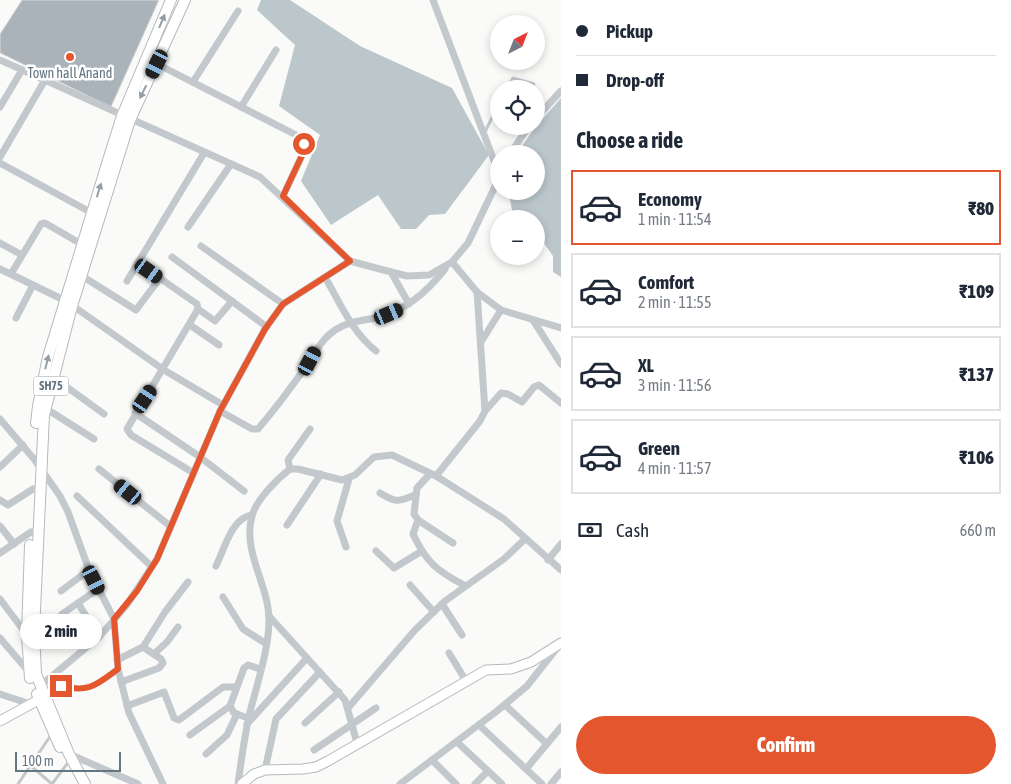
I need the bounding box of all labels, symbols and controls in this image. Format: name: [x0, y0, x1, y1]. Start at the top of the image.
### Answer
one-way arrow: [159, 14, 167, 28]
north arrow: [490, 15, 545, 70]
map controls: [490, 15, 545, 265]
text: Pickup: [606, 20, 653, 42]
car: [143, 47, 170, 81]
marker: Town hall Anand: [64, 51, 76, 63]
place label: Town hall Anand: [27, 65, 113, 81]
text: Drop-off: [606, 69, 664, 91]
button: locate: [490, 80, 545, 135]
one-way arrow: [139, 85, 147, 99]
text: Choose a ride: [576, 127, 683, 153]
route start: [293, 133, 315, 155]
button: +: [490, 145, 545, 200]
one-way arrow: [96, 182, 104, 197]
icon: car: [578, 185, 623, 230]
text: Economy: [638, 188, 702, 210]
text: ₹80: [968, 197, 994, 219]
button: −: [490, 210, 545, 265]
text: 1 min · 11:54: [638, 210, 711, 228]
car: [132, 256, 165, 286]
icon: car: [578, 268, 623, 313]
text: Comfort: [638, 271, 694, 293]
text: ₹109: [959, 280, 994, 302]
text: 2 min · 11:55: [638, 293, 711, 311]
car: [372, 301, 405, 327]
car: [296, 344, 323, 378]
icon: car: [578, 351, 623, 396]
one-way arrow: [44, 354, 52, 369]
text: XL: [638, 354, 654, 376]
text: ₹137: [959, 363, 994, 385]
road number: SH75: [34, 376, 68, 396]
text: 3 min · 11:56: [638, 376, 711, 394]
car: [130, 382, 159, 416]
icon: car: [578, 434, 623, 479]
text: Green: [638, 437, 680, 459]
text: ₹106: [959, 446, 994, 468]
text: 4 min · 11:57: [638, 459, 711, 477]
car: [111, 477, 144, 507]
icon: cash: [576, 516, 604, 544]
text: Cash: [616, 519, 649, 541]
text: 660 m: [960, 521, 996, 539]
car: [80, 563, 107, 597]
callout: 2 min: [20, 614, 102, 648]
text: 2 min: [45, 622, 77, 640]
route end: [50, 675, 72, 697]
button: Confirm: [576, 716, 996, 774]
scale bar: [15, 749, 121, 772]
text: 100 m: [22, 753, 54, 769]

